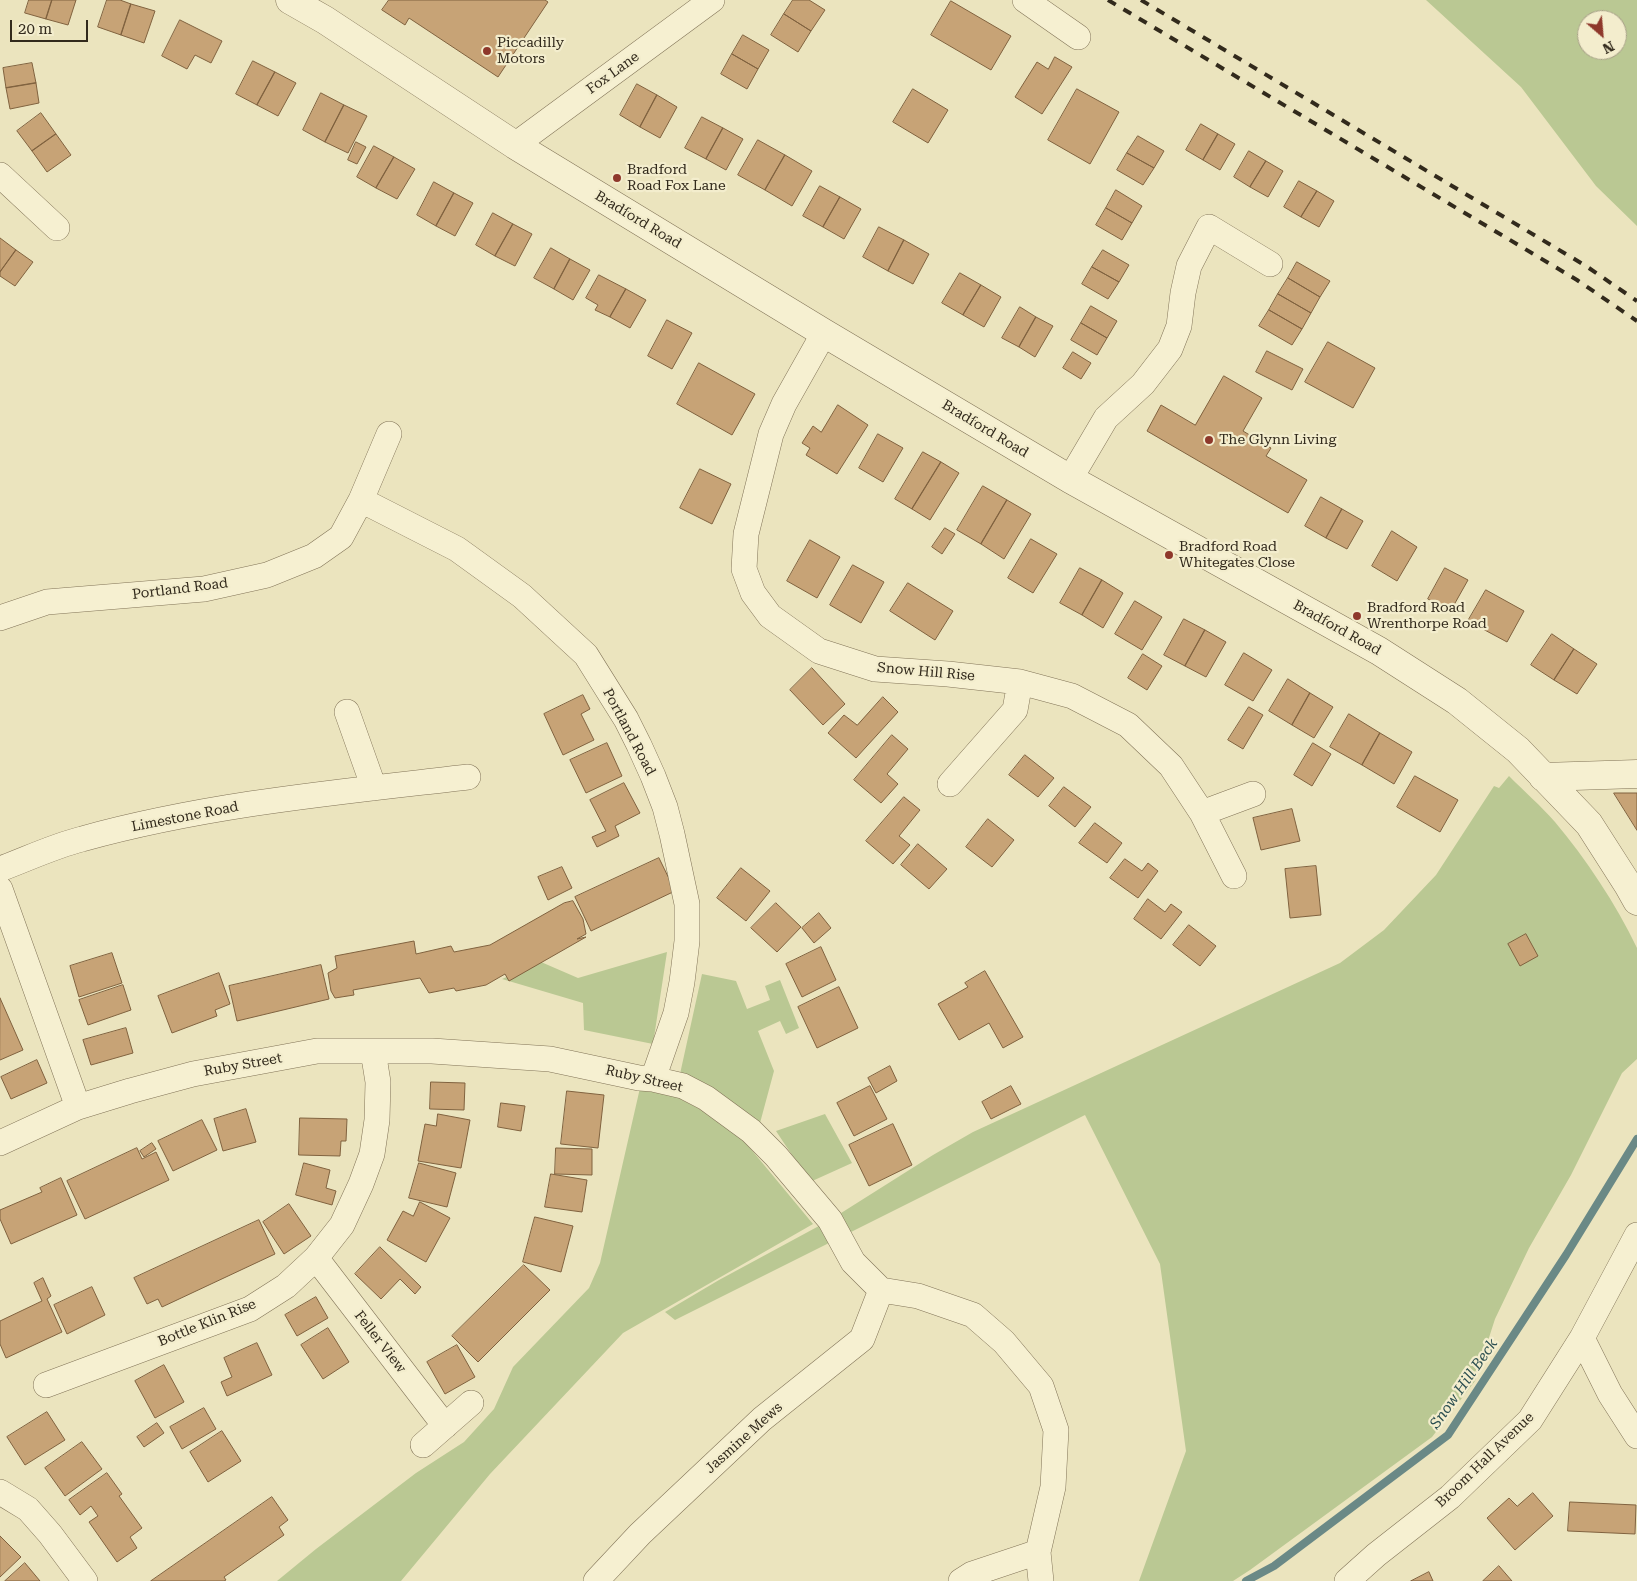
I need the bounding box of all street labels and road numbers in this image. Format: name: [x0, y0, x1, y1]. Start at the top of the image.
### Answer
street label: Fox Lane: [583, 48, 643, 98]
street label: Bradford Road: [592, 188, 684, 252]
street label: Bradford Road: [939, 397, 1031, 461]
street label: Portland Road: [131, 575, 229, 603]
street label: Bradford Road: [1290, 597, 1384, 659]
street label: Snow Hill Rise: [876, 659, 976, 685]
street label: Portland Road: [599, 686, 659, 778]
street label: Limestone Road: [130, 798, 240, 836]
street label: Ruby Street: [203, 1050, 283, 1080]
street label: Ruby Street: [604, 1062, 684, 1096]
street label: Bottle Klin Rise: [156, 1296, 258, 1350]
street label: Feller View: [351, 1308, 409, 1376]
street label: Jasmine Mews: [702, 1399, 786, 1477]
street label: Broom Hall Avenue: [1432, 1409, 1538, 1511]

